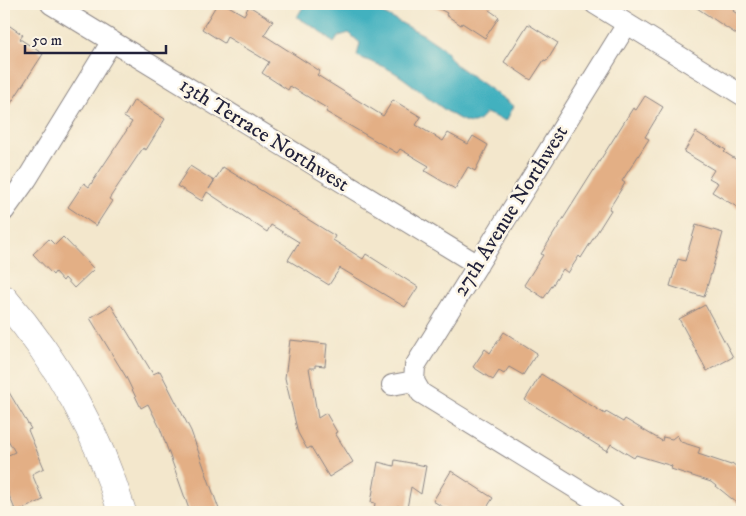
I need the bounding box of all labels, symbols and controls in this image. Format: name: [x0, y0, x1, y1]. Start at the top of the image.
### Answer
scale bar: [25, 22, 166, 54]
text: 50 m: [32, 31, 62, 50]
street label: 13th Terrace Northwest: [174, 72, 354, 198]
street label: 27th Avenue Northwest: [448, 121, 574, 301]

